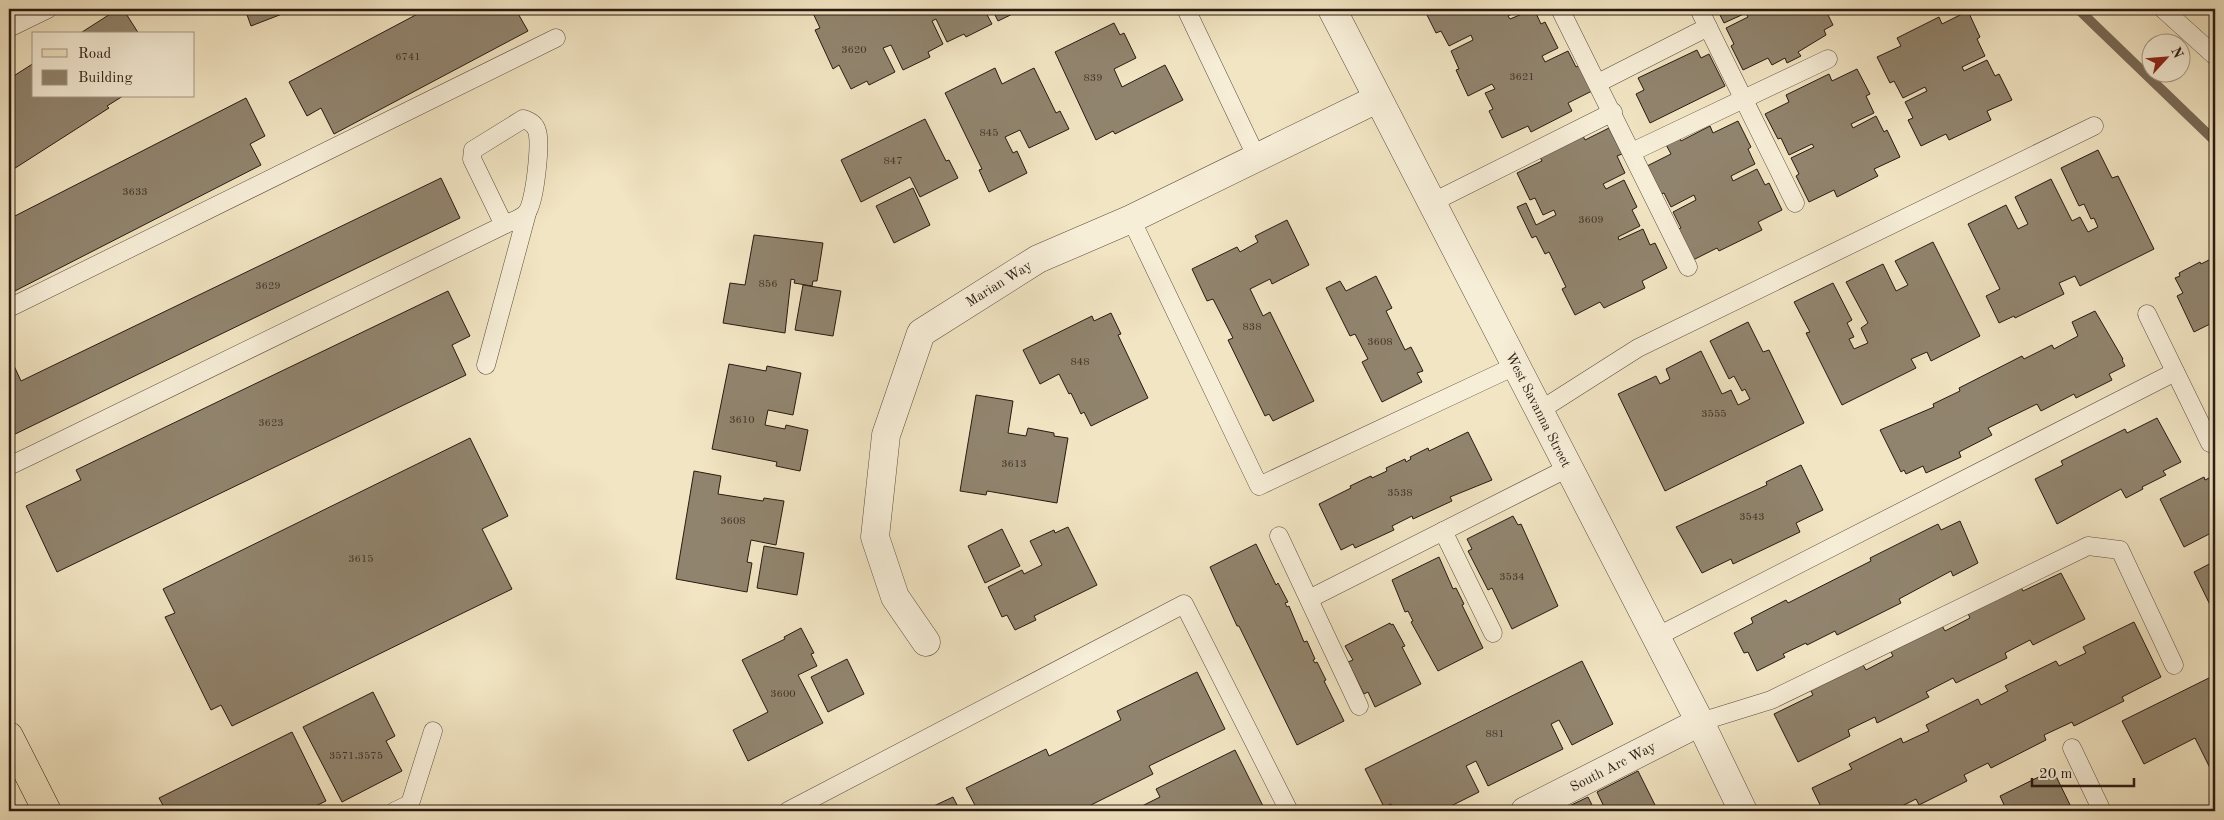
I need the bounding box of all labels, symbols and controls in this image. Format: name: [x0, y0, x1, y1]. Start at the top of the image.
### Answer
legend: [32, 32, 195, 98]
north arrow: [2142, 32, 2192, 82]
house number: 3620: [841, 45, 867, 56]
text: N: [2168, 45, 2186, 61]
text: Road: [78, 47, 112, 62]
house number: 6741: [395, 52, 421, 63]
text: Building: [78, 71, 133, 86]
house number: 3621: [1509, 72, 1535, 83]
house number: 839: [1083, 73, 1103, 84]
house number: 845: [979, 128, 999, 139]
house number: 847: [883, 156, 903, 167]
house number: 3633: [122, 187, 148, 198]
house number: 3609: [1578, 215, 1604, 226]
street label: Marian Way: [964, 258, 1035, 310]
house number: 856: [758, 279, 778, 290]
house number: 3629: [255, 281, 281, 292]
house number: 838: [1242, 322, 1262, 333]
house number: 3608: [1367, 337, 1393, 348]
street label: West Savanna Street: [1503, 350, 1573, 470]
house number: 848: [1070, 357, 1090, 368]
house number: 3555: [1701, 409, 1727, 420]
house number: 3610: [729, 415, 755, 426]
house number: 3623: [258, 418, 284, 429]
house number: 3613: [1001, 459, 1027, 470]
house number: 3538: [1387, 488, 1413, 499]
house number: 3543: [1739, 512, 1765, 523]
house number: 3608: [720, 516, 746, 527]
house number: 3615: [348, 554, 374, 565]
house number: 3534: [1499, 572, 1525, 583]
house number: 3600: [770, 689, 796, 700]
house number: 881: [1485, 729, 1505, 740]
street label: South Arc Way: [1568, 739, 1659, 795]
house number: 3571,3575: [329, 751, 383, 762]
scale bar: [2032, 755, 2134, 787]
text: 20 m: [2039, 767, 2073, 782]

